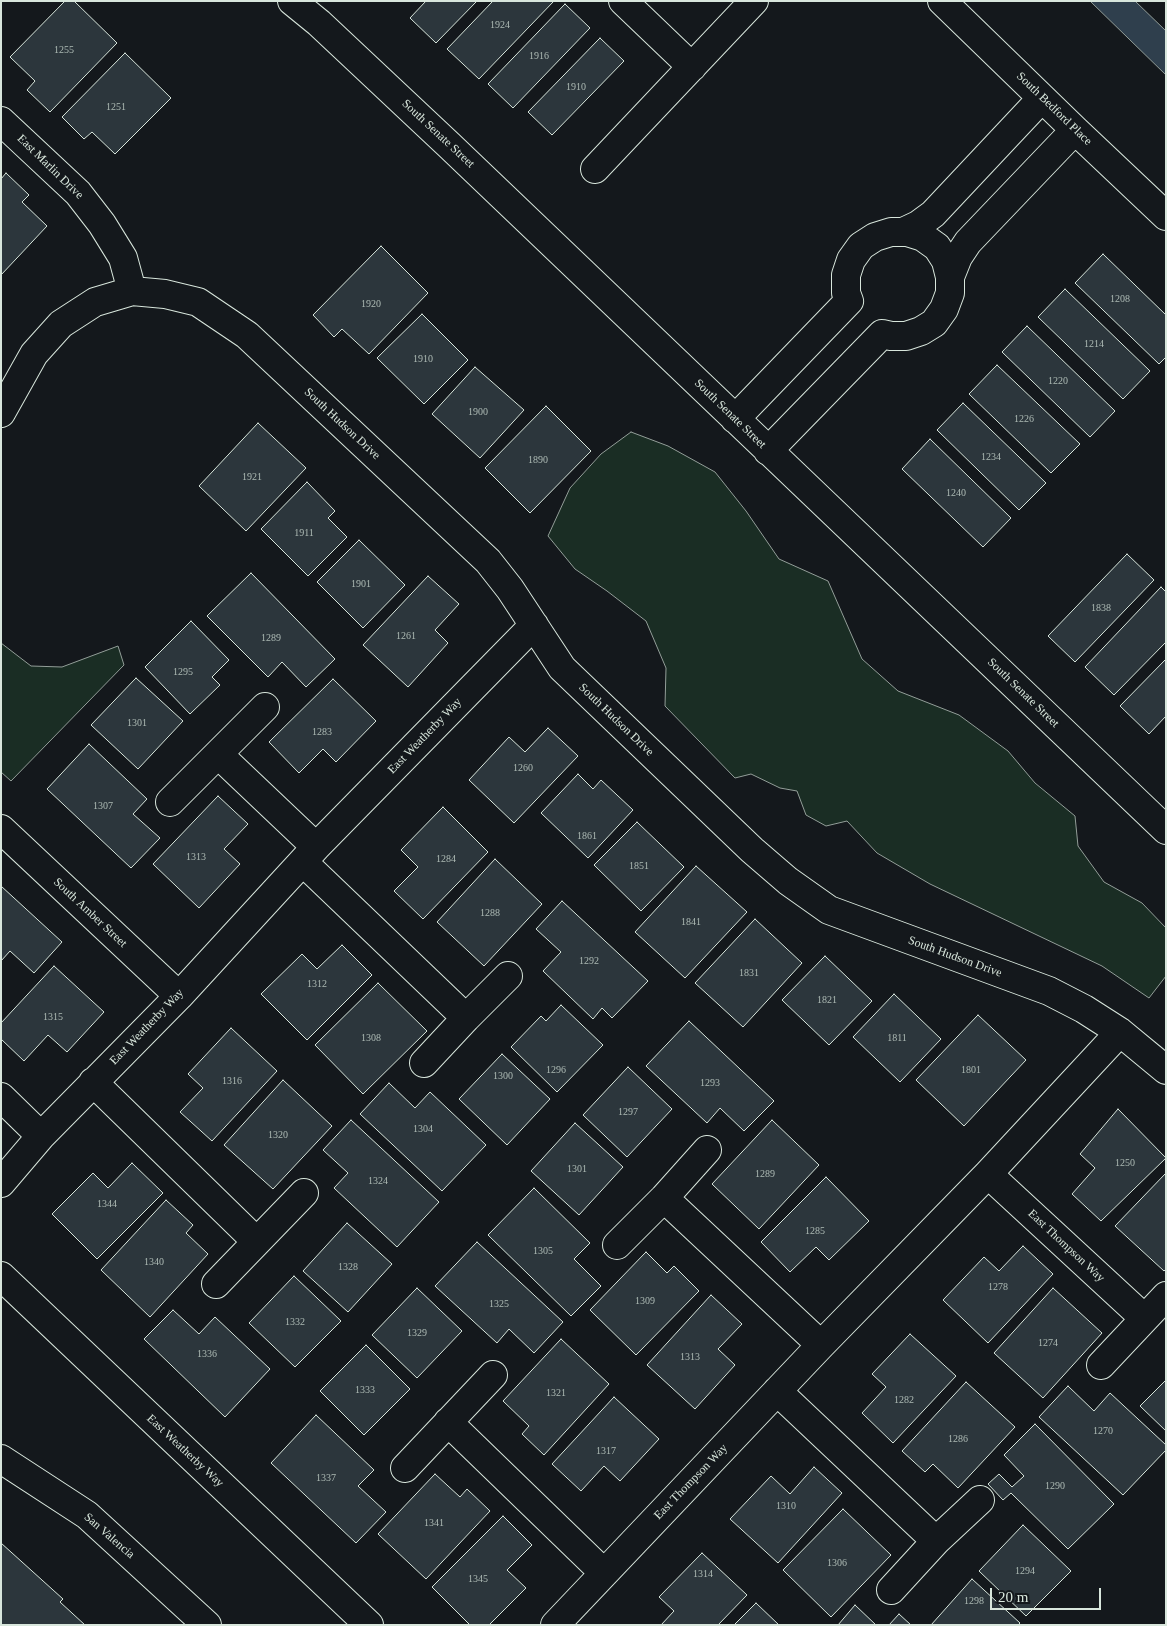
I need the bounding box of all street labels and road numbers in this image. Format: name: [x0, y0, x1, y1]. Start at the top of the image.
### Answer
street label: South Bedford Place: [1013, 69, 1095, 149]
street label: South Senate Street: [399, 97, 477, 171]
street label: East Marlin Drive: [14, 132, 86, 202]
street label: South Senate Street: [691, 376, 769, 452]
street label: South Hudson Drive: [301, 385, 383, 463]
street label: South Senate Street: [984, 655, 1062, 731]
street label: South Hudson Drive: [576, 681, 656, 759]
street label: East Weatherby Way: [385, 695, 465, 777]
street label: South Amber Street: [50, 875, 130, 951]
street label: South Hudson Drive: [906, 933, 1004, 981]
street label: East Weatherby Way: [107, 986, 187, 1068]
street label: East Thompson Way: [1025, 1207, 1107, 1285]
street label: East Weatherby Way: [144, 1412, 226, 1490]
street label: East Thompson Way: [651, 1441, 731, 1523]
street label: San Valencia: [81, 1510, 137, 1562]

